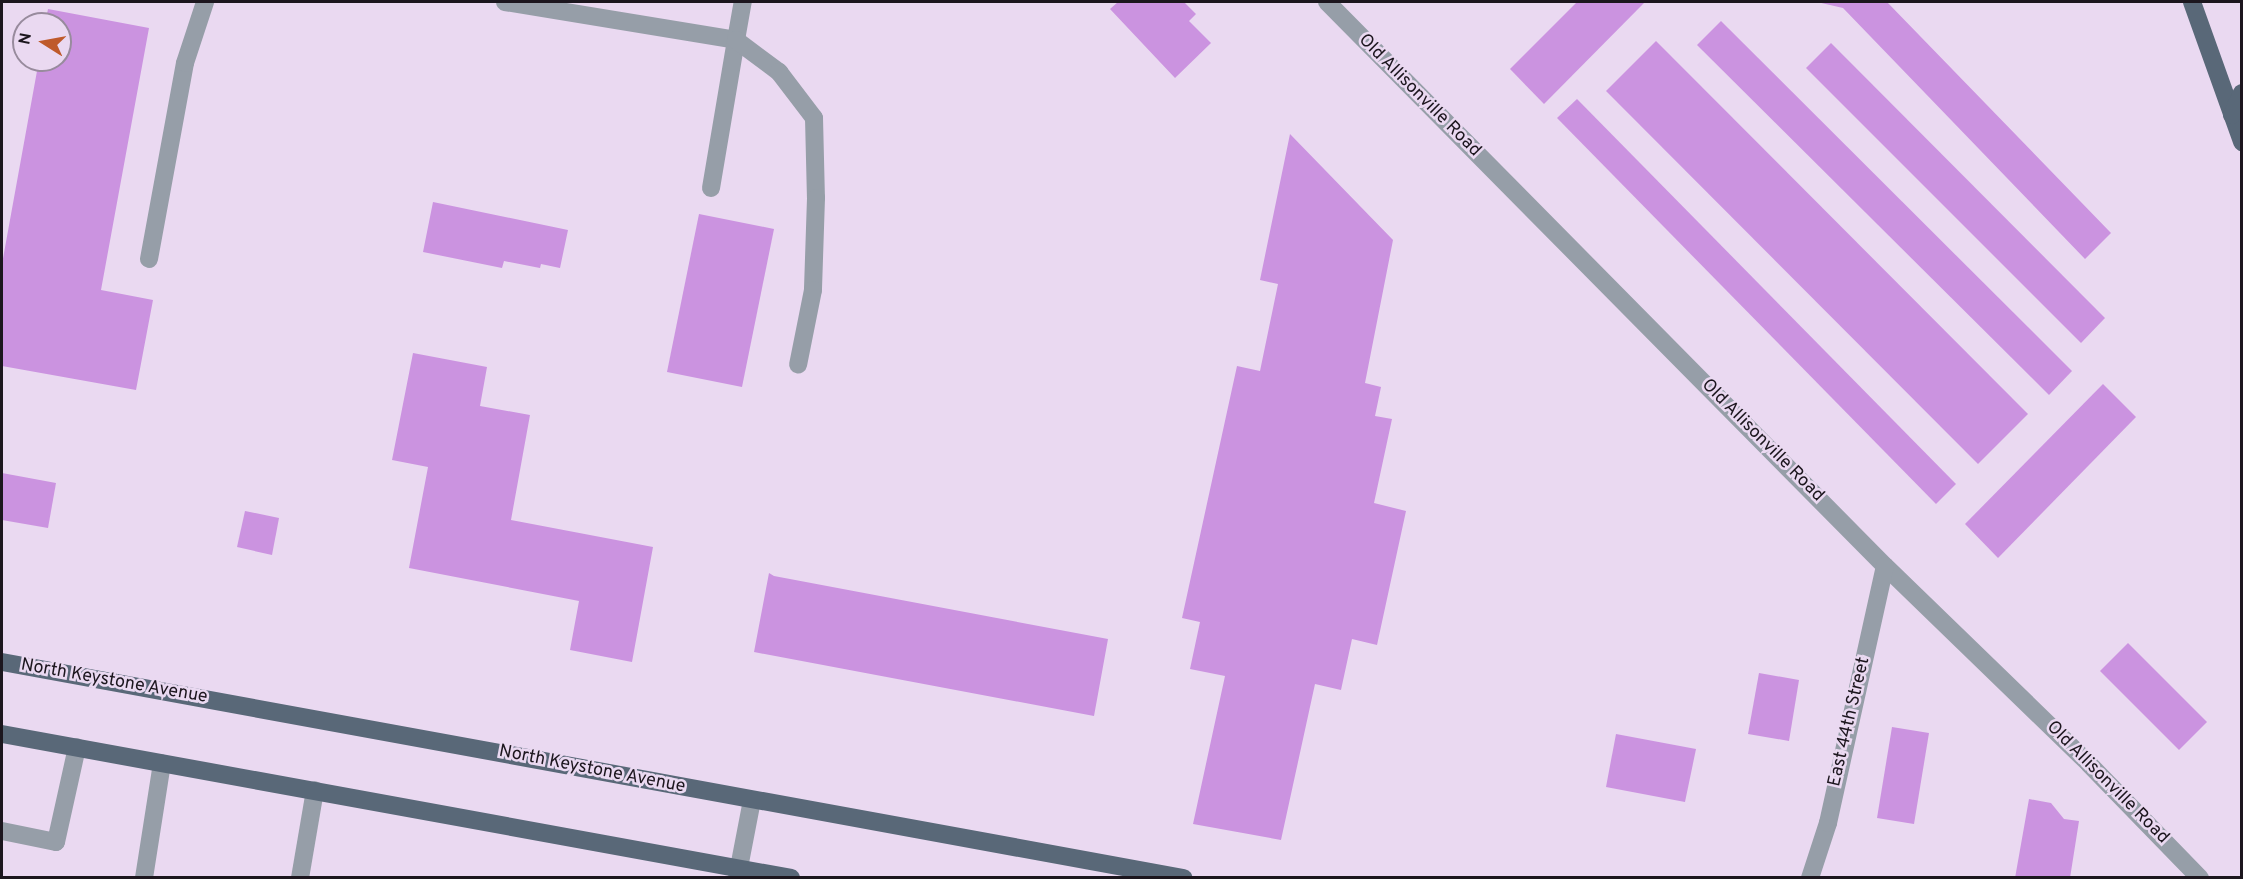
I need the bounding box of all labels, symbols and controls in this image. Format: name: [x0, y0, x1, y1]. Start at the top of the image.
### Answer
north arrow: [12, 12, 72, 72]
street label: Old Allisonville Road: [1353, 30, 1485, 162]
text: N: [15, 31, 37, 46]
street label: Old Allisonville Road: [1696, 375, 1828, 507]
street label: North Keystone Avenue: [19, 655, 209, 709]
street label: East 44th Street: [1825, 655, 1875, 789]
street label: Old Allisonville Road: [2041, 717, 2173, 849]
street label: North Keystone Avenue: [497, 741, 687, 799]

